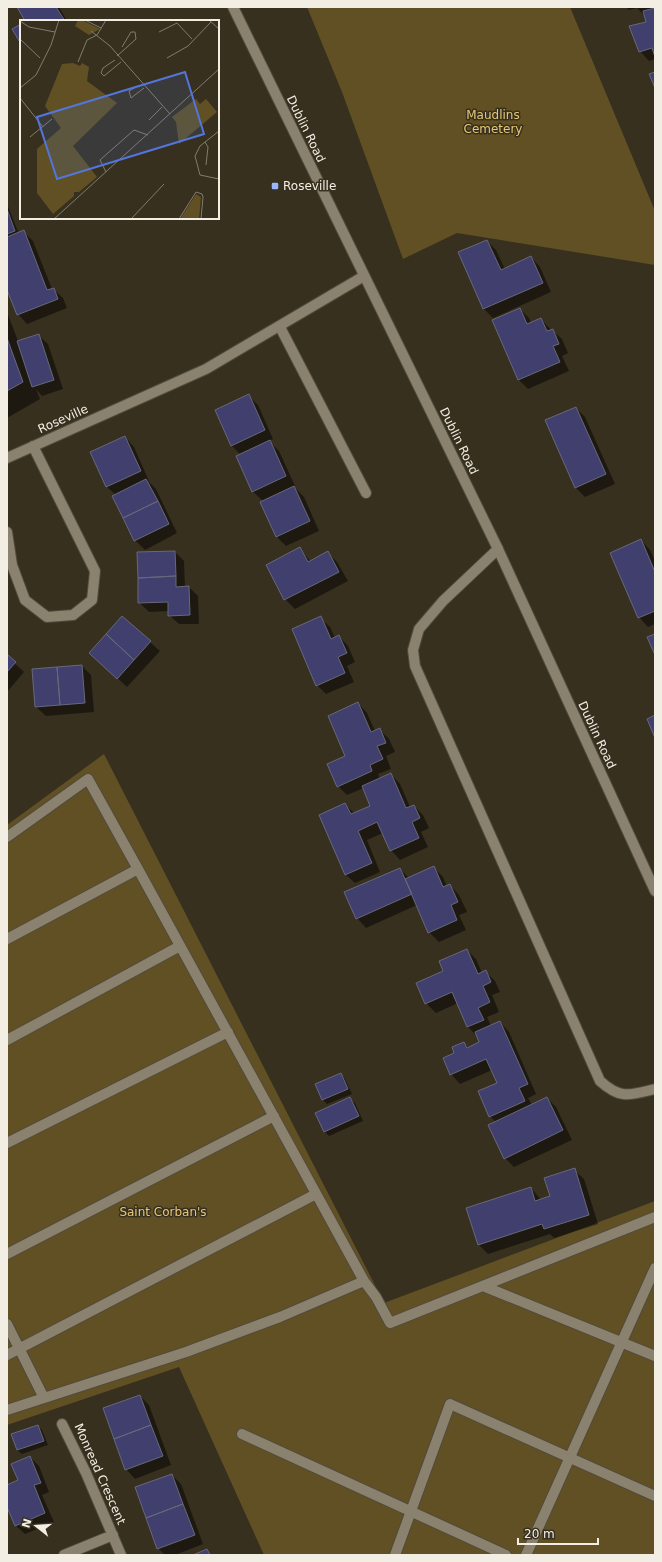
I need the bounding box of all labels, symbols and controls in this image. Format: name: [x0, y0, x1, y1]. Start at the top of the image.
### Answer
inset map: [20, 20, 219, 219]
street label: Dublin Road: [284, 93, 328, 165]
park label: Maudlins Cemetery: [464, 108, 522, 136]
place label: Roseville: [283, 179, 336, 193]
marker: Roseville: [270, 181, 280, 191]
street label: Roseville: [36, 402, 90, 436]
street label: Dublin Road: [437, 405, 481, 477]
street label: Dublin Road: [575, 699, 619, 771]
park label: Saint Corban's: [119, 1205, 207, 1219]
street label: Monread Crescent: [71, 1421, 129, 1527]
north arrow: [16, 1506, 56, 1546]
text: N: [19, 1517, 34, 1530]
scale bar: [518, 1520, 598, 1546]
text: 20 m: [524, 1527, 555, 1541]

